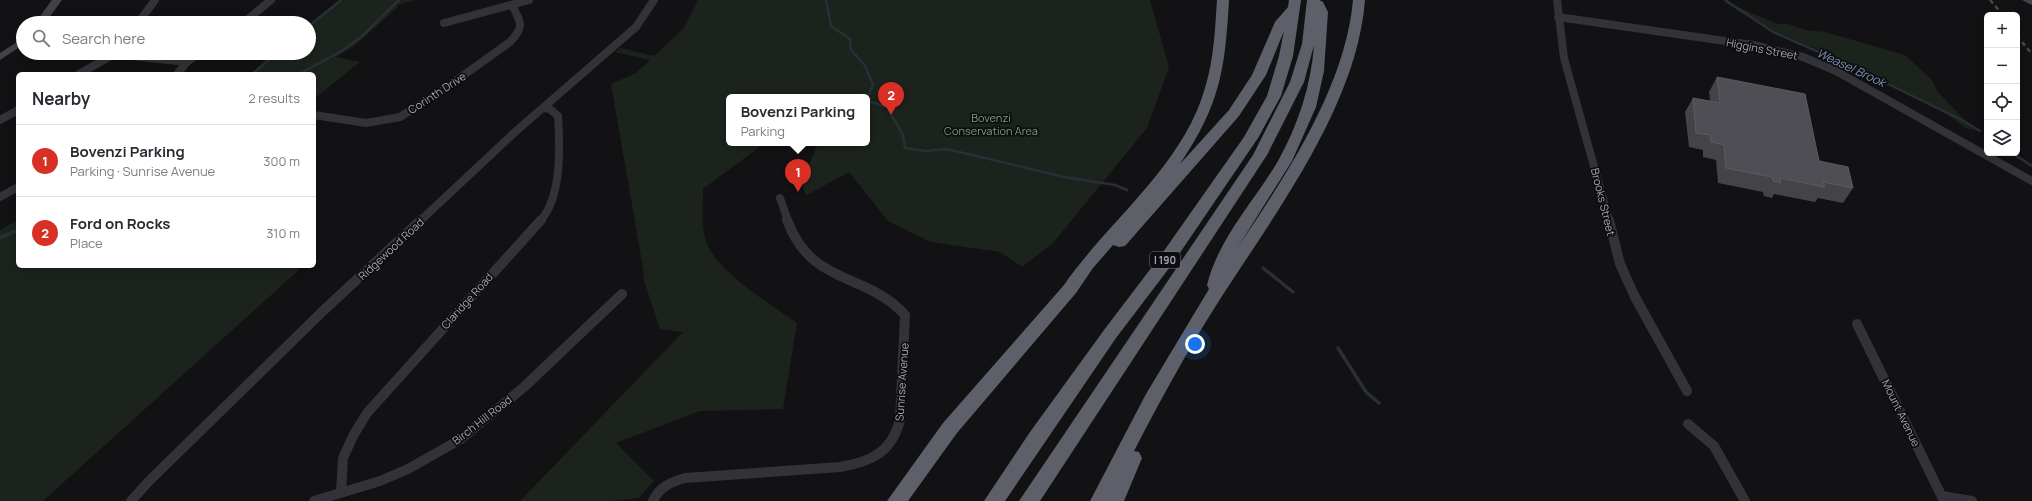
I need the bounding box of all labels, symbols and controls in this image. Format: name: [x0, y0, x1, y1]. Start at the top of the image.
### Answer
map controls: [1984, 12, 2020, 156]
button: +: [1984, 12, 2020, 48]
search box: [16, 16, 316, 60]
icon: search: [30, 27, 52, 49]
text: Search here: [62, 28, 145, 49]
street label: Higgins Street: [1725, 34, 1799, 63]
water label: Weasel Brook: [1814, 44, 1890, 92]
button: −: [1984, 48, 2020, 84]
street label: Corinth Drive: [405, 68, 469, 117]
pin: 2: [878, 82, 904, 115]
button: locate: [1984, 84, 2020, 120]
text: Nearby: [32, 87, 90, 110]
text: 2 results: [248, 89, 300, 107]
popup: [726, 94, 870, 146]
text: Bovenzi Parking: [741, 101, 855, 122]
park label: Bovenzi Conservation Area: [944, 110, 1038, 138]
button: layers: [1984, 120, 2020, 156]
text: Parking: [741, 122, 785, 140]
text: Bovenzi Parking: [70, 141, 185, 162]
text: 1: [42, 152, 48, 170]
text: 300 m: [263, 152, 300, 170]
pin: 1: [785, 159, 811, 192]
text: Parking · Sunrise Avenue: [70, 162, 215, 180]
street label: Brooks Street: [1588, 166, 1619, 237]
text: Ford on Rocks: [70, 213, 170, 234]
street label: Ridgewood Road: [355, 214, 427, 283]
text: 2: [41, 224, 49, 242]
text: 310 m: [266, 224, 300, 242]
text: Place: [70, 234, 103, 252]
road number: I 190: [1150, 252, 1180, 268]
street label: Claridge Road: [437, 269, 496, 332]
your location: [1185, 334, 1205, 354]
street label: Sunrise Avenue: [891, 342, 912, 422]
street label: Mount Avenue: [1879, 377, 1924, 449]
street label: Birch Hill Road: [449, 392, 514, 448]

